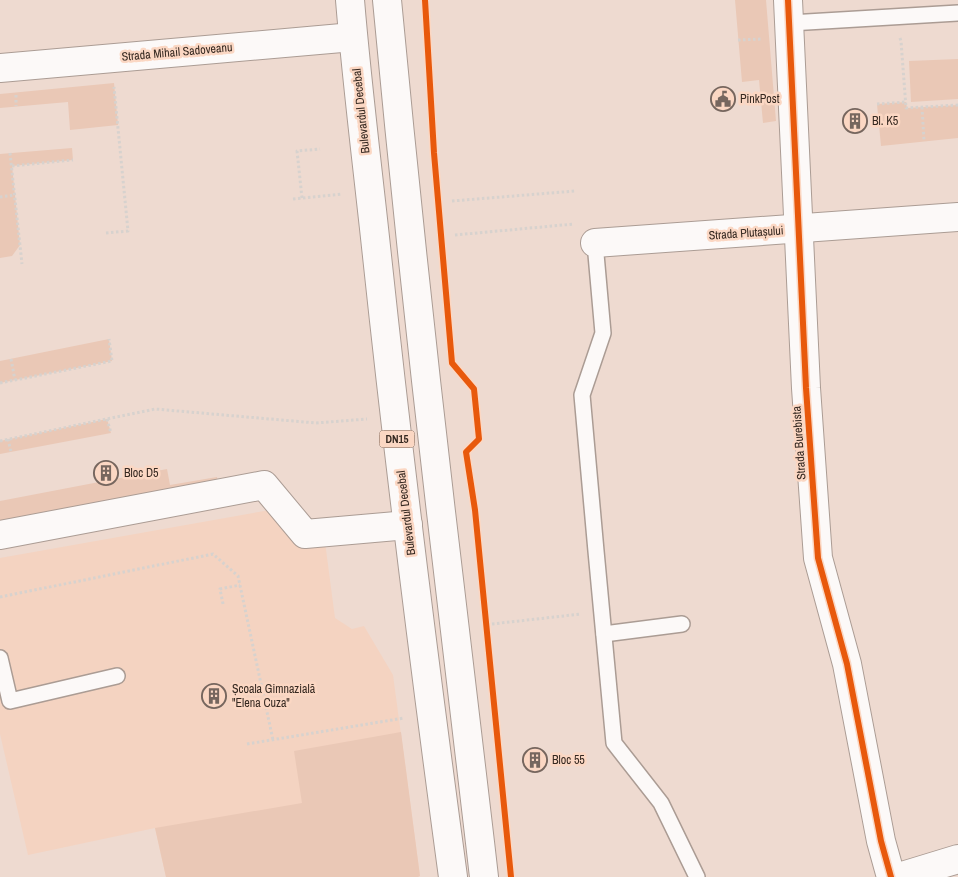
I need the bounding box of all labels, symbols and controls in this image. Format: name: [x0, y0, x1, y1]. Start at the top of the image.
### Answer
street label: Strada Mihail Sadoveanu: [121, 39, 233, 65]
street label: Bulevardul Decebal: [349, 68, 373, 154]
public building icon: PinkPost: [710, 86, 736, 112]
place label: PinkPost: [740, 91, 780, 107]
building icon: Bl. K5: [842, 108, 868, 134]
place label: Bl. K5: [872, 113, 899, 129]
street label: Strada Plutașului: [708, 222, 784, 244]
street label: Strada Burebista: [788, 405, 810, 480]
road number: DN15: [380, 430, 414, 448]
building icon: Bloc D5: [93, 460, 119, 486]
place label: Bloc D5: [124, 465, 159, 481]
street label: Bulevardul Decebal: [393, 470, 419, 556]
place label: Școala Gimnazială "Elena Cuza": [232, 681, 316, 711]
building icon: Școala Gimnazială "Elena Cuza": [201, 683, 227, 709]
building icon: Bloc 55: [522, 747, 548, 773]
place label: Bloc 55: [552, 752, 585, 768]

